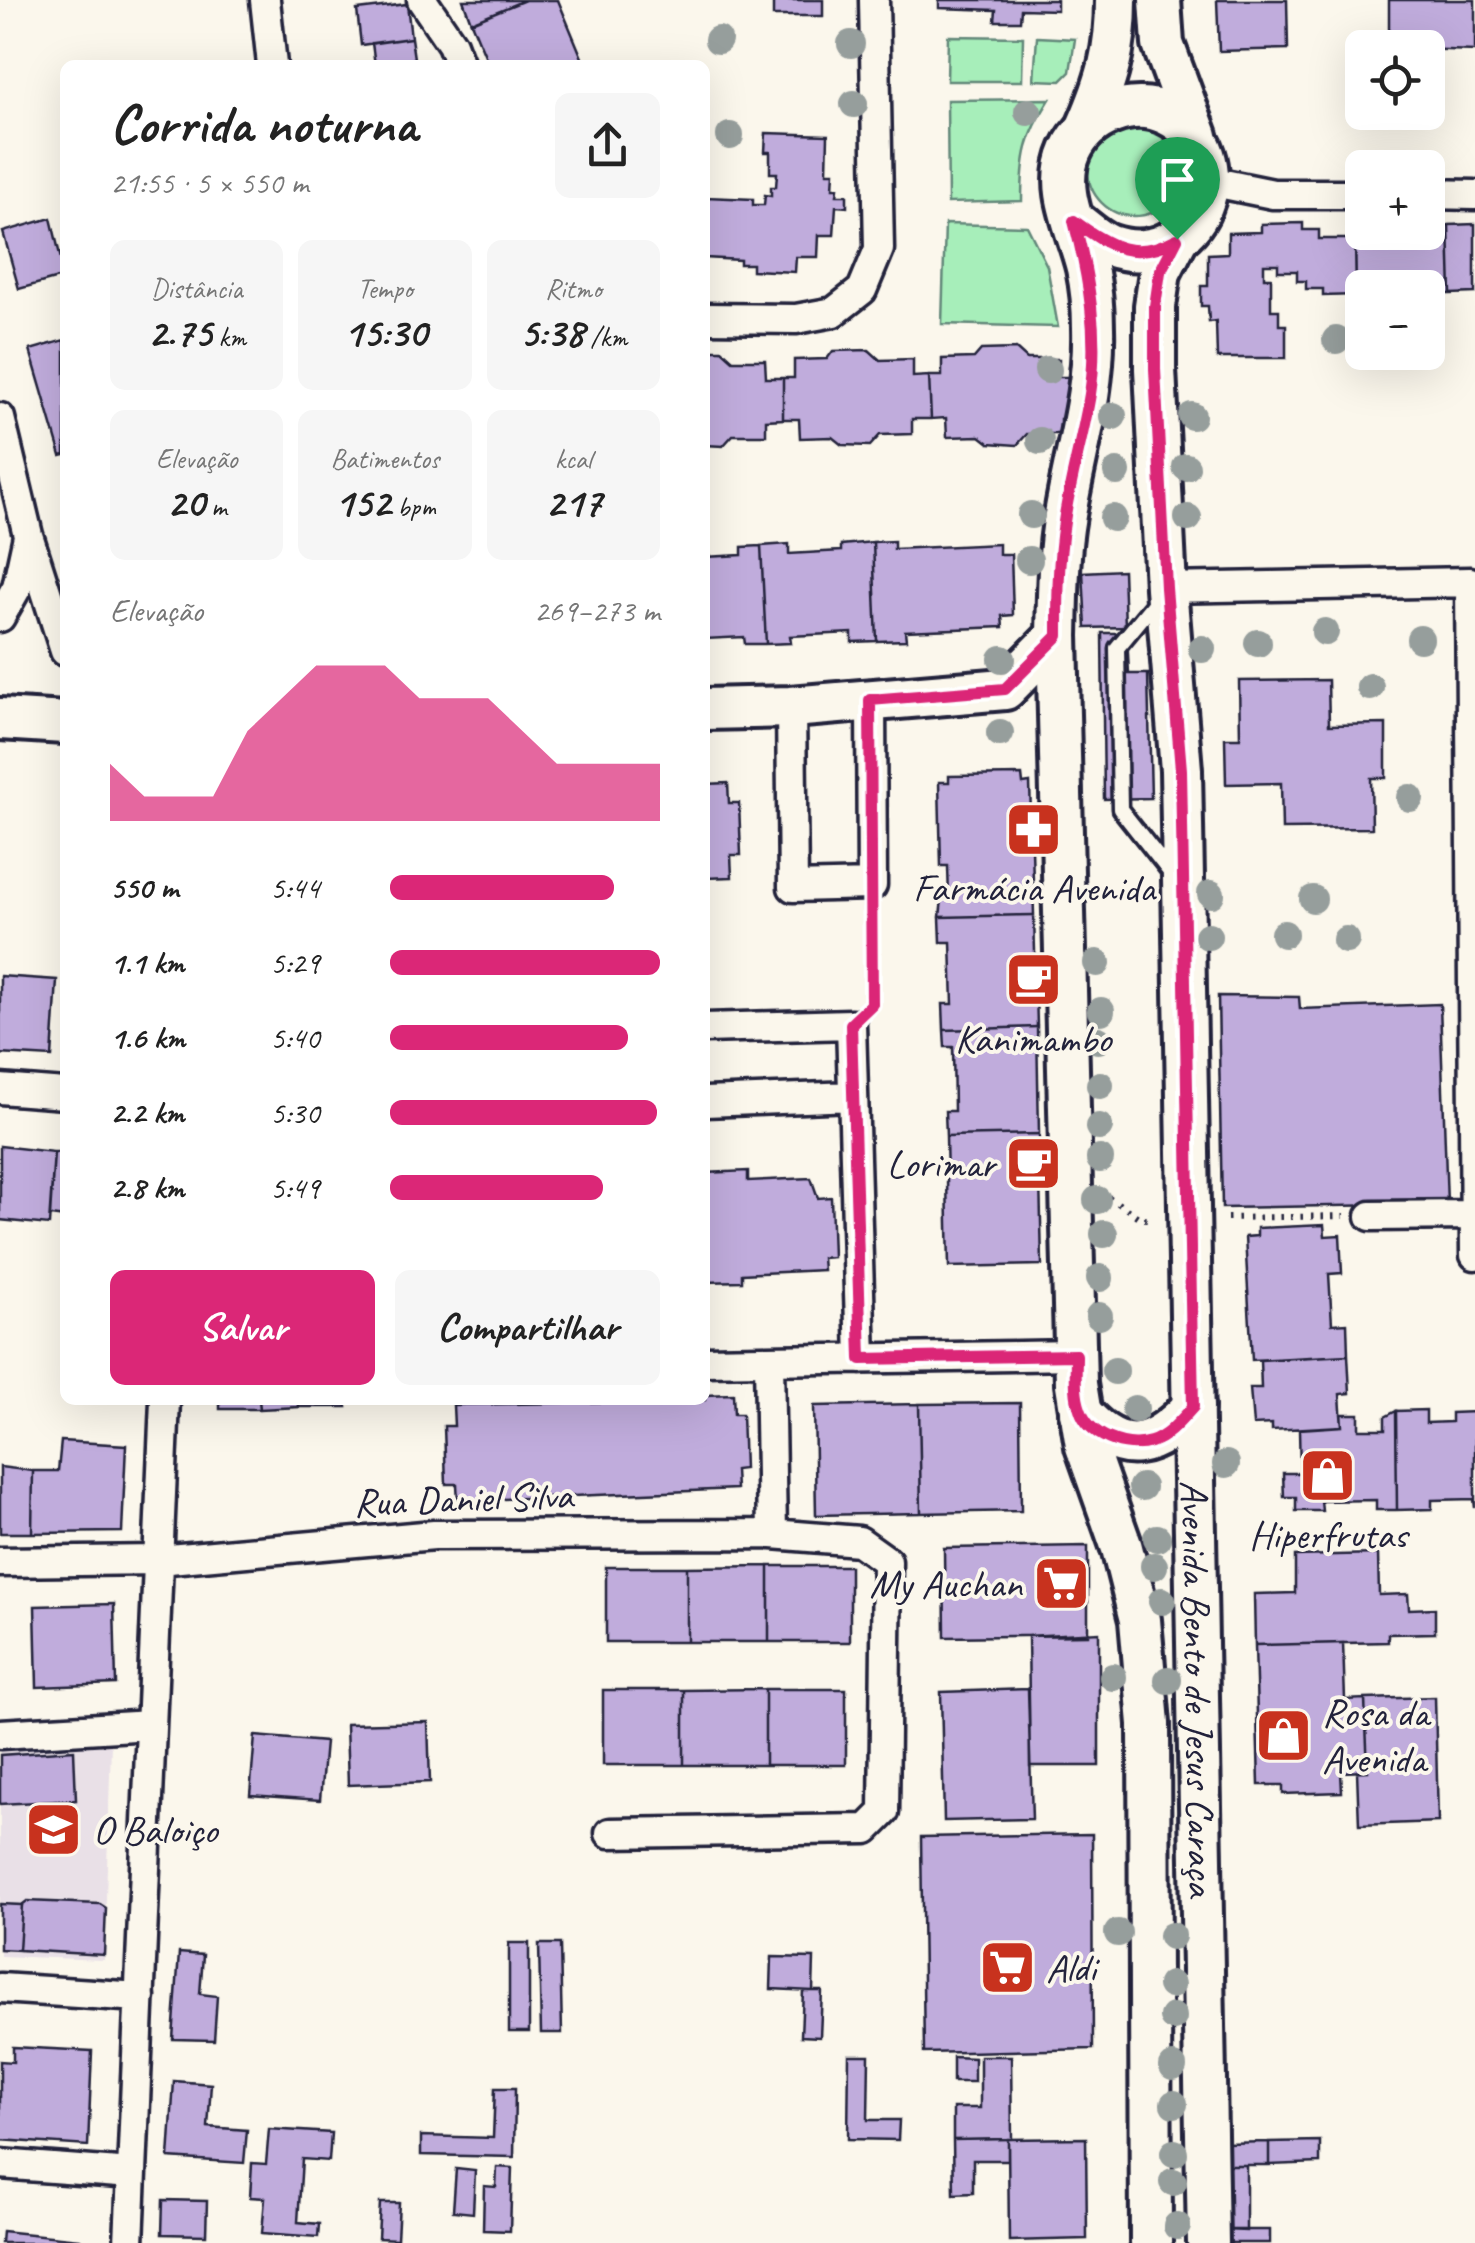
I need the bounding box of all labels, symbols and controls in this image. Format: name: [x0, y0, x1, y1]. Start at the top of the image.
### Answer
map controls: [1345, 30, 1445, 370]
button: locate: [1345, 30, 1445, 130]
text: Corrida noturna: [110, 89, 417, 159]
button: share: [555, 93, 660, 198]
pin: [1135, 137, 1220, 240]
button: +: [1345, 150, 1445, 250]
icon: arrive: [1150, 152, 1205, 207]
text: 21:55 · 5 × 550 m: [110, 162, 308, 203]
button: −: [1345, 270, 1445, 370]
text: Distância: [151, 271, 243, 306]
text: Tempo: [357, 271, 413, 306]
text: Ritmo: [545, 271, 602, 306]
text: 2.75: [148, 306, 212, 359]
text: 15:30: [343, 306, 427, 359]
text: 5:38: [519, 306, 584, 359]
text: km: [212, 319, 246, 354]
text: /km: [584, 319, 627, 354]
text: Elevação: [156, 441, 237, 476]
text: Batimentos: [331, 441, 439, 476]
text: kcal: [555, 441, 592, 476]
text: 20: [167, 476, 204, 529]
text: 152: [334, 476, 390, 529]
text: 217: [545, 476, 602, 529]
text: m: [204, 489, 227, 524]
text: bpm: [390, 489, 436, 524]
text: Elevação: [110, 590, 203, 631]
text: 269–273 m: [534, 590, 660, 631]
pharmacy icon: Farmácia Avenida: [1004, 799, 1064, 859]
place label: Farmácia Avenida: [913, 863, 1158, 913]
text: 550 m: [110, 867, 178, 908]
text: 5:44: [270, 867, 320, 908]
text: 1.1 km: [110, 942, 184, 983]
text: 5:29: [270, 942, 320, 983]
cafe icon: Kanimambo: [1003, 950, 1063, 1010]
place label: Kanimambo: [955, 1014, 1113, 1064]
text: 1.6 km: [110, 1017, 185, 1058]
text: 5:40: [270, 1017, 320, 1058]
text: 2.2 km: [110, 1092, 184, 1133]
text: 5:30: [270, 1092, 320, 1133]
cafe icon: Lorimar: [1004, 1134, 1064, 1194]
place label: Lorimar: [887, 1139, 999, 1189]
text: 2.8 km: [110, 1167, 184, 1208]
text: 5:49: [270, 1167, 320, 1208]
button: Salvar: [110, 1270, 375, 1385]
button: Compartilhar: [395, 1270, 660, 1385]
shop icon: Hiperfrutas: [1298, 1446, 1358, 1506]
street label: Rua Daniel Silva: [353, 1470, 576, 1528]
street label: Avenida Bento de Jesus Caraça: [1169, 1480, 1227, 1900]
place label: Hiperfrutas: [1249, 1510, 1410, 1560]
supermarket icon: My Auchan: [1031, 1554, 1091, 1614]
place label: My Auchan: [870, 1559, 1023, 1609]
place label: Rosa da Avenida: [1322, 1688, 1432, 1784]
shop icon: Rosa da Avenida: [1253, 1706, 1313, 1766]
school or university icon: O Baloiço: [24, 1800, 84, 1860]
place label: O Baloiço: [93, 1805, 219, 1855]
supermarket icon: Aldi: [977, 1938, 1037, 1998]
place label: Aldi: [1046, 1943, 1101, 1993]

